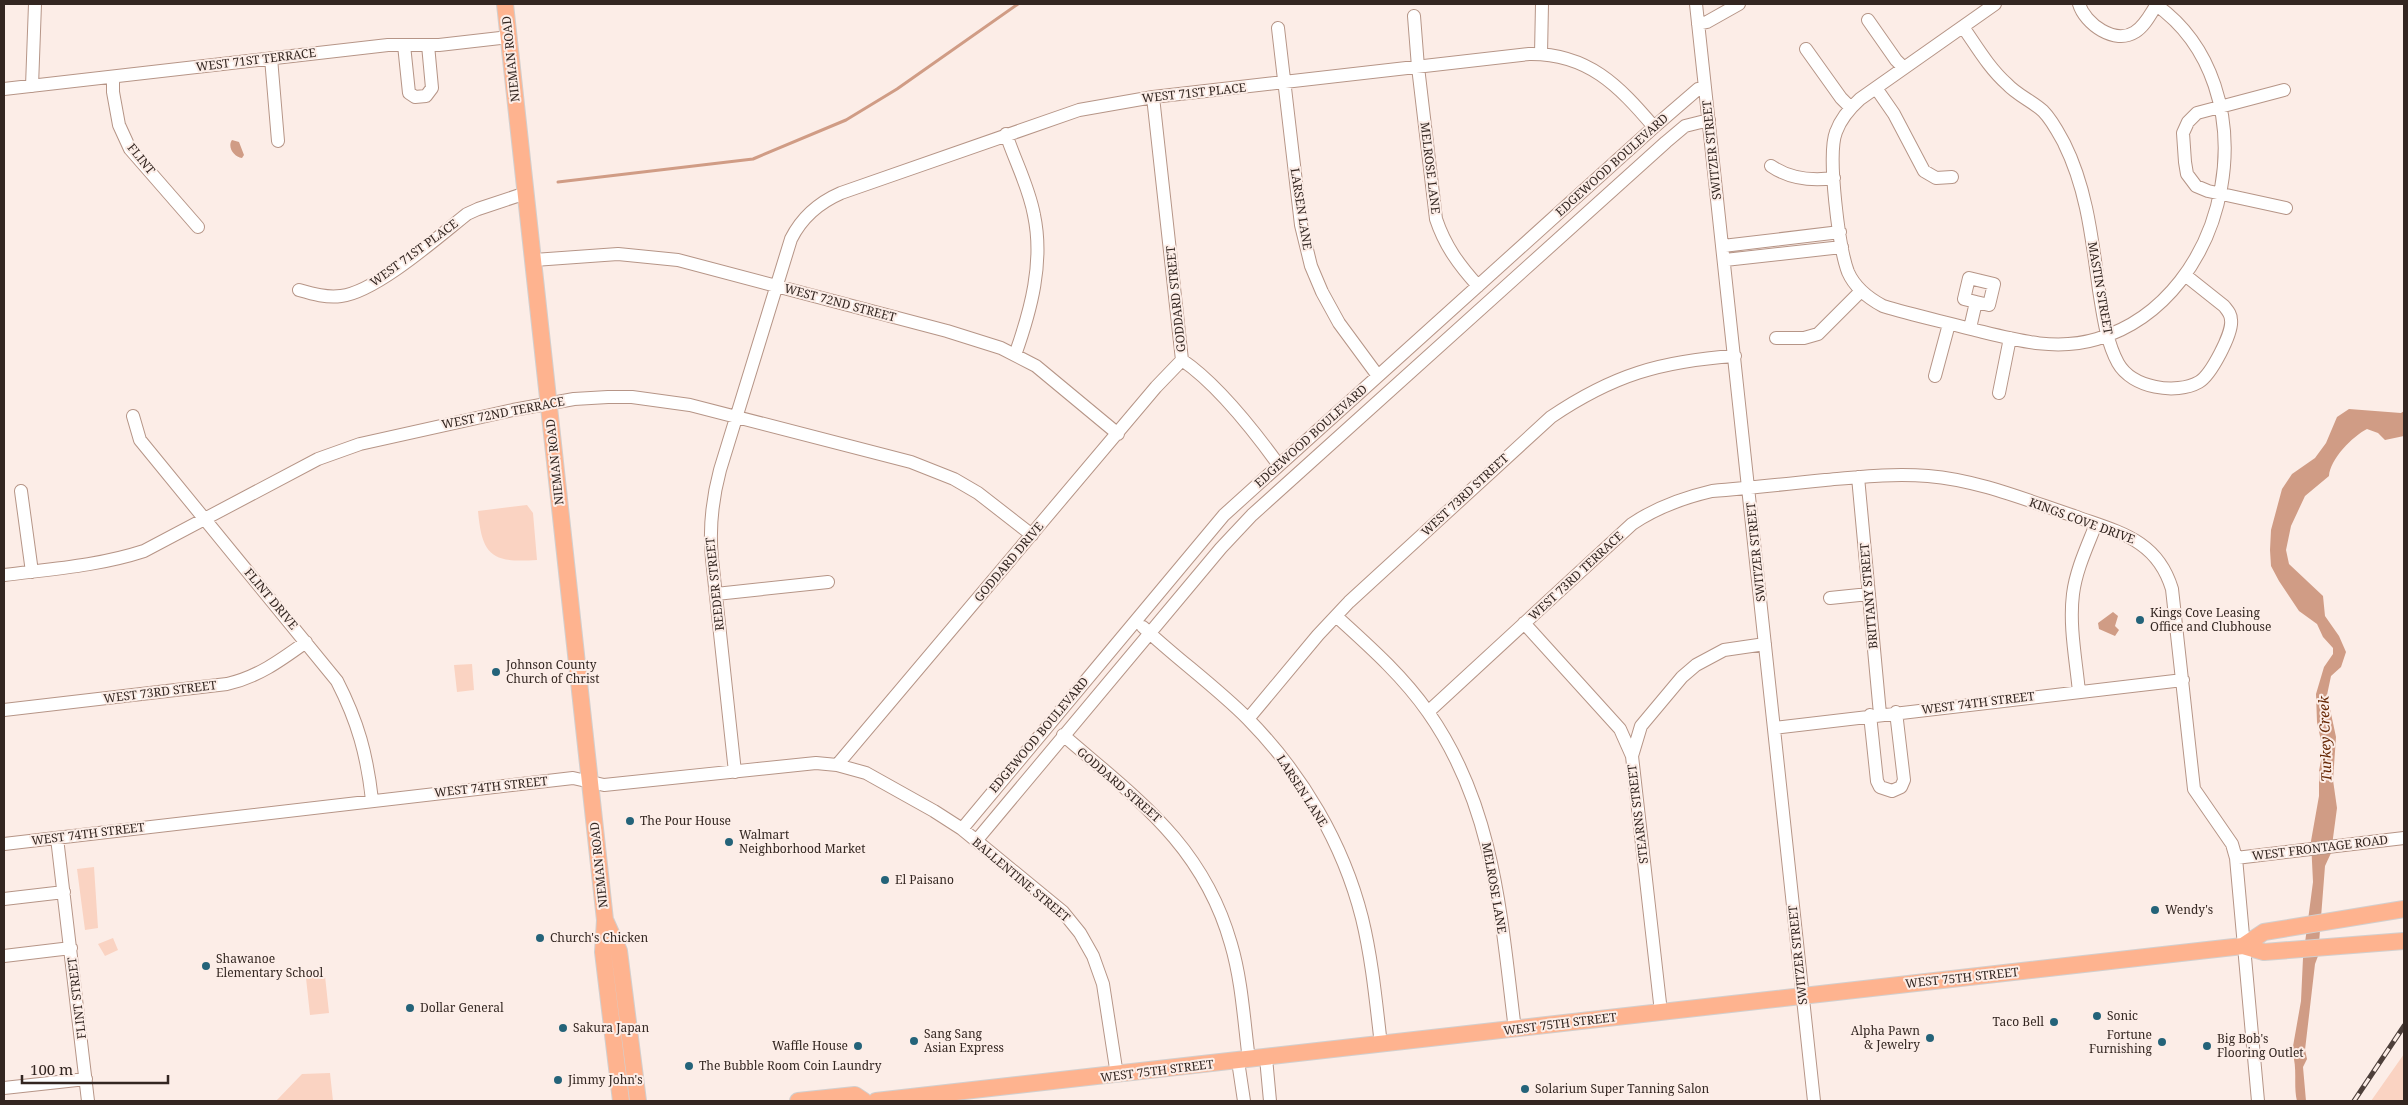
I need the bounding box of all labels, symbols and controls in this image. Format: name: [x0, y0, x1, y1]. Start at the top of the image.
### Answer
street label: NIEMAN ROAD: [497, 15, 523, 103]
street label: WEST 71ST TERRACE: [195, 44, 317, 75]
street label: WEST 71ST PLACE: [1141, 79, 1247, 106]
street label: SWITZER STREET: [1698, 99, 1725, 201]
street label: EDGEWOOD BOULEVARD: [1552, 109, 1672, 220]
street label: MELROSE LANE: [1416, 121, 1445, 215]
street label: FLINT: [124, 140, 160, 178]
street label: LARSEN LANE: [1287, 167, 1316, 251]
street label: WEST 71ST PLACE: [366, 215, 461, 290]
street label: MASTIN STREET: [2084, 240, 2117, 336]
street label: GODDARD STREET: [1161, 244, 1190, 353]
street label: WEST 72ND STREET: [782, 279, 899, 326]
street label: EDGEWOOD BOULEVARD: [1251, 380, 1371, 491]
street label: WEST 72ND TERRACE: [440, 392, 566, 433]
street label: NIEMAN ROAD: [541, 418, 567, 506]
street label: WEST 73RD STREET: [1417, 449, 1513, 540]
street label: KINGS COVE DRIVE: [2027, 493, 2137, 548]
street label: SWITZER STREET: [1742, 501, 1769, 603]
street label: GODDARD DRIVE: [970, 518, 1047, 605]
street label: WEST 73RD TERRACE: [1525, 527, 1627, 624]
street label: REEDER STREET: [701, 536, 728, 632]
street label: BRITTANY STREET: [1855, 542, 1882, 650]
street label: FLINT DRIVE: [241, 564, 302, 633]
place label: Kings Cove Leasing Office and Clubhouse: [2150, 604, 2271, 635]
marker: Kings Cove Leasing Office and Clubhouse: [2134, 614, 2146, 626]
place label: Johnson County Church of Christ: [505, 656, 600, 687]
marker: Johnson County Church of Christ: [490, 666, 502, 678]
street label: EDGEWOOD BOULEVARD: [985, 673, 1092, 796]
street label: WEST 73RD STREET: [102, 676, 218, 707]
street label: WEST 74TH STREET: [1920, 687, 2036, 718]
water label: Turkey Creek: [2313, 695, 2335, 782]
street label: GODDARD STREET: [1073, 743, 1166, 826]
street label: LARSEN LANE: [1273, 751, 1332, 830]
street label: STEARNS STREET: [1623, 763, 1652, 865]
street label: WEST 74TH STREET: [433, 772, 549, 801]
place label: The Pour House: [640, 812, 731, 829]
marker: The Pour House: [624, 815, 636, 827]
street label: WEST 74TH STREET: [30, 818, 146, 849]
street label: NIEMAN ROAD: [585, 821, 611, 909]
place label: Walmart Neighborhood Market: [739, 826, 865, 857]
street label: WEST FRONTAGE ROAD: [2251, 831, 2389, 864]
street label: BALLENTINE STREET: [969, 834, 1074, 926]
marker: Walmart Neighborhood Market: [723, 836, 735, 848]
street label: MELROSE LANE: [1478, 841, 1511, 935]
place label: El Paisano: [895, 871, 954, 888]
marker: El Paisano: [879, 874, 891, 886]
place label: Wendy's: [2165, 901, 2213, 918]
street label: SWITZER STREET: [1784, 904, 1811, 1006]
marker: Wendy's: [2149, 904, 2161, 916]
place label: Church's Chicken: [550, 929, 648, 946]
marker: Church's Chicken: [534, 932, 546, 944]
place label: Shawanoe Elementary School: [216, 950, 324, 981]
street label: FLINT STREET: [63, 955, 90, 1040]
marker: Shawanoe Elementary School: [200, 960, 212, 972]
street label: WEST 75TH STREET: [1904, 963, 2020, 992]
place label: Dollar General: [420, 999, 504, 1016]
marker: Dollar General: [404, 1002, 416, 1014]
place label: Sonic: [2107, 1007, 2138, 1024]
street label: WEST 75TH STREET: [1502, 1008, 1618, 1039]
marker: Sonic: [2091, 1010, 2103, 1022]
place label: Taco Bell: [1993, 1013, 2044, 1030]
marker: Taco Bell: [2048, 1016, 2060, 1028]
place label: Sakura Japan: [573, 1019, 649, 1036]
marker: Sakura Japan: [557, 1022, 569, 1034]
place label: Alpha Pawn & Jewelry: [1851, 1022, 1920, 1053]
place label: Sang Sang Asian Express: [924, 1025, 1004, 1056]
place label: Fortune Furnishing: [2089, 1026, 2153, 1057]
place label: Big Bob's Flooring Outlet: [2217, 1030, 2304, 1061]
marker: Alpha Pawn & Jewelry: [1924, 1032, 1936, 1044]
marker: Sang Sang Asian Express: [908, 1035, 920, 1047]
marker: Fortune Furnishing: [2156, 1036, 2168, 1048]
place label: Waffle House: [772, 1037, 848, 1054]
marker: Waffle House: [852, 1040, 864, 1052]
marker: Big Bob's Flooring Outlet: [2201, 1040, 2213, 1052]
scale bar: [22, 1052, 169, 1084]
street label: WEST 75TH STREET: [1099, 1055, 1215, 1086]
place label: The Bubble Room Coin Laundry: [699, 1057, 882, 1074]
text: 100 m: [30, 1059, 73, 1079]
marker: The Bubble Room Coin Laundry: [683, 1060, 695, 1072]
place label: Jimmy John's: [567, 1071, 643, 1088]
marker: Jimmy John's: [552, 1074, 564, 1086]
place label: Solarium Super Tanning Salon: [1535, 1080, 1710, 1097]
marker: Solarium Super Tanning Salon: [1519, 1083, 1531, 1095]

